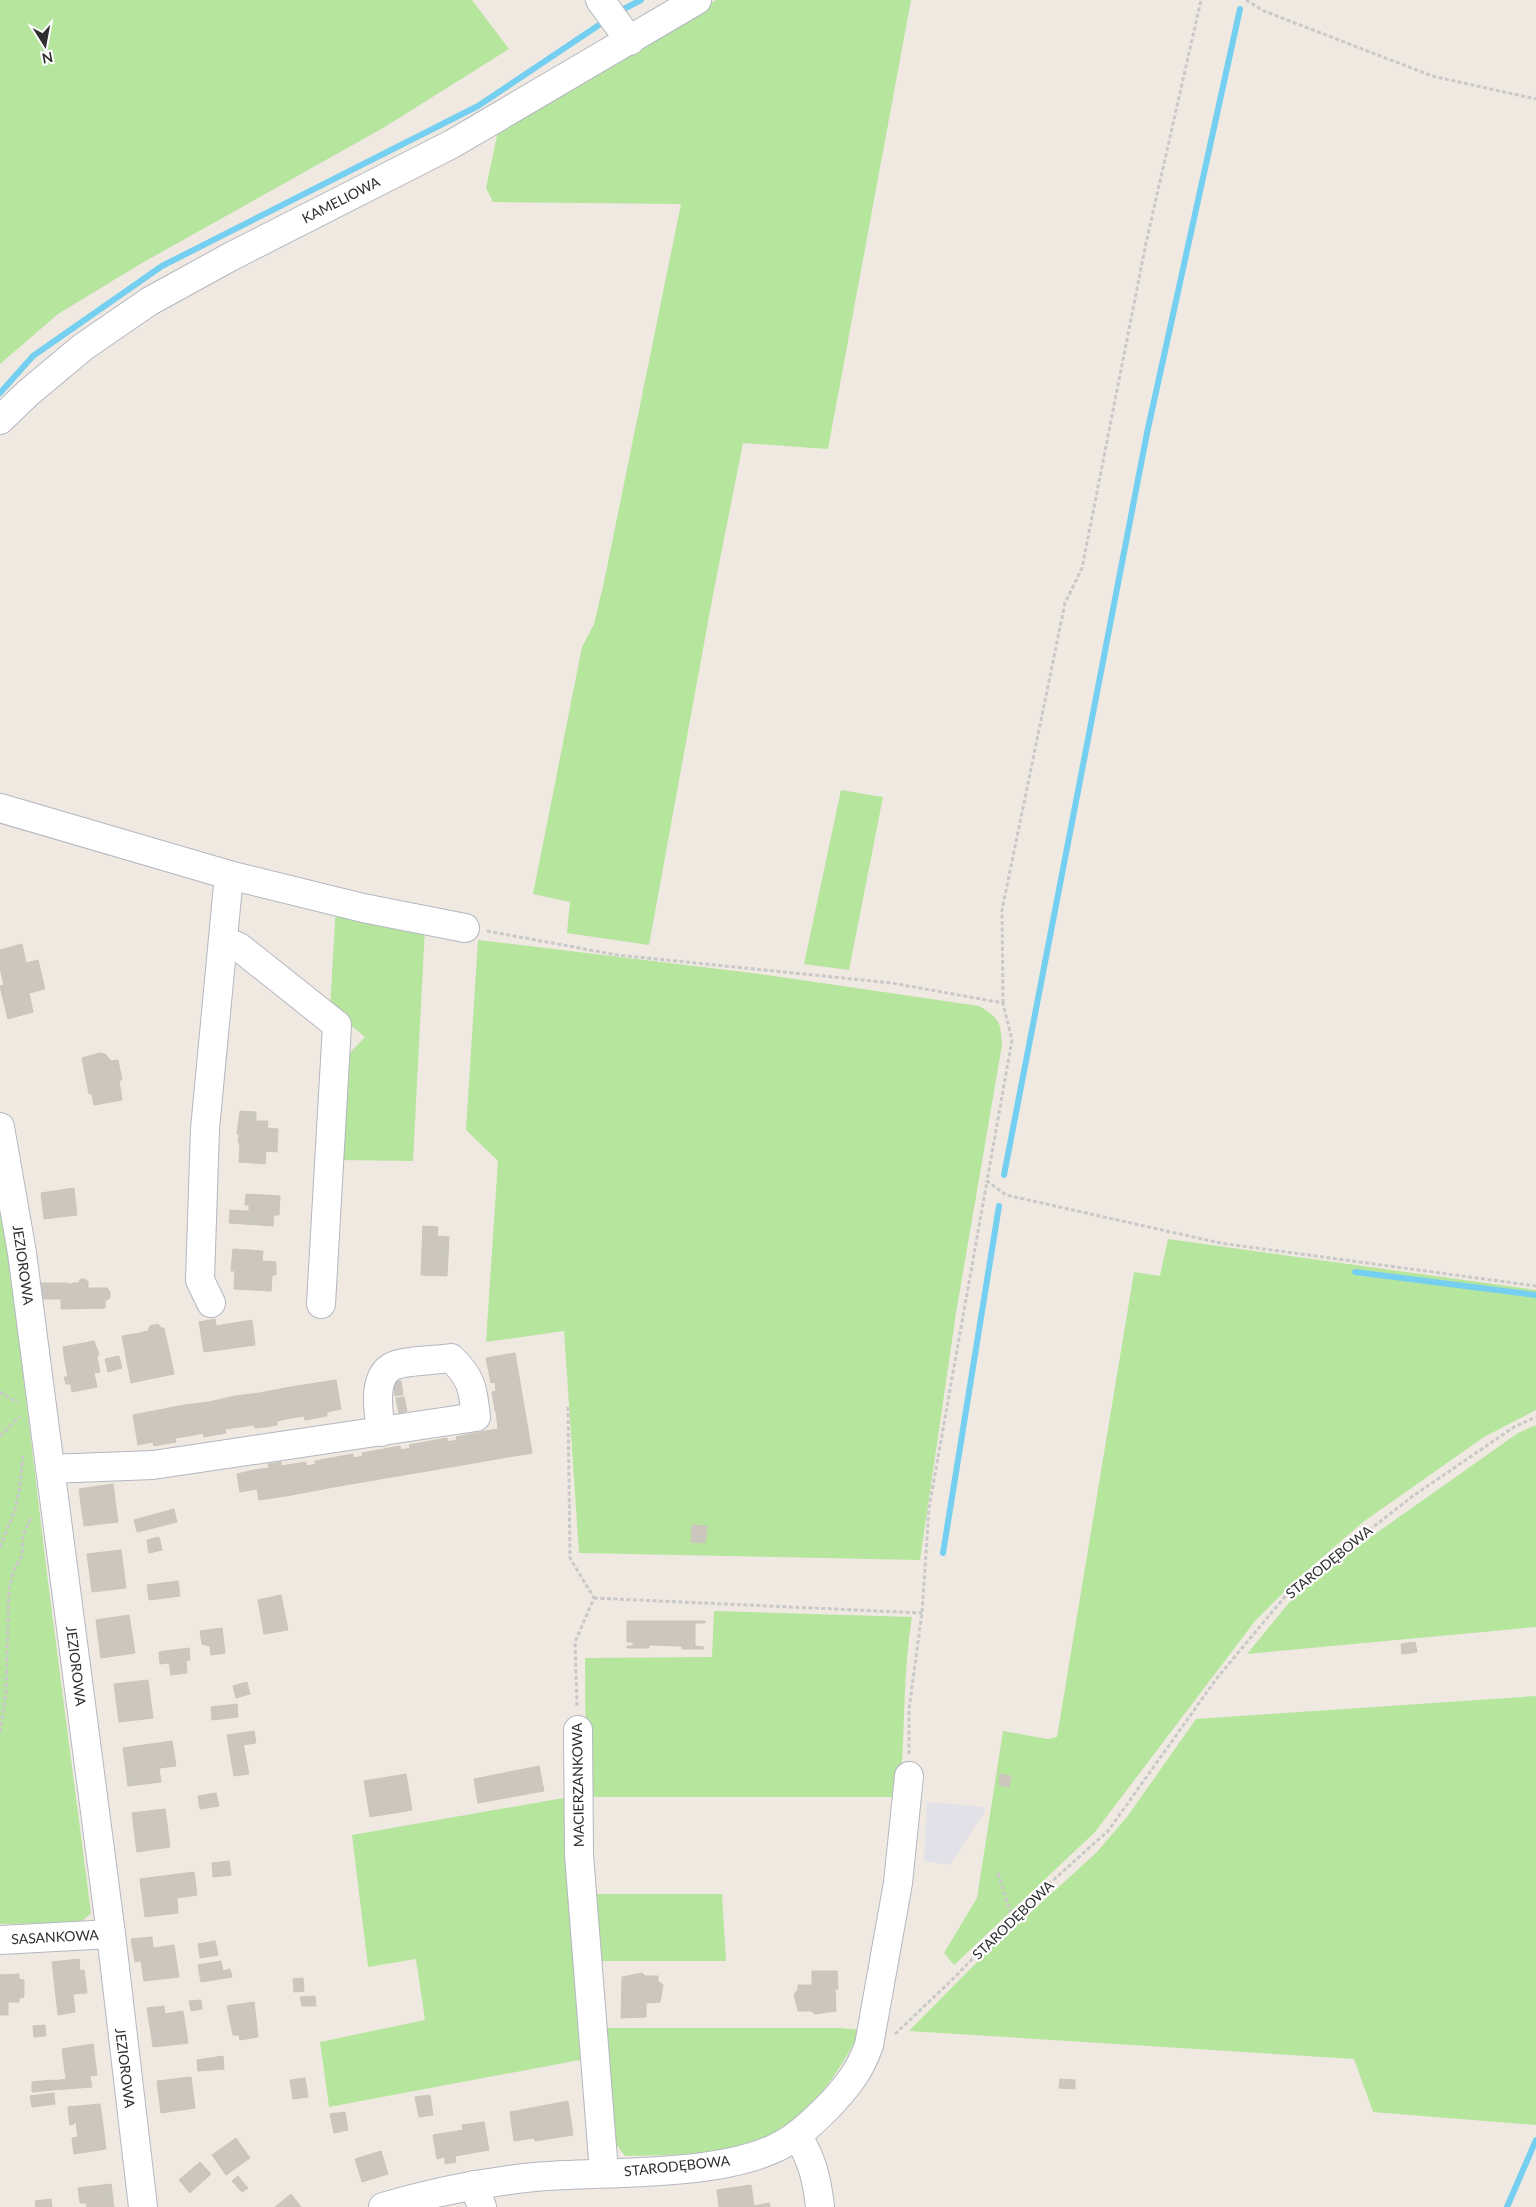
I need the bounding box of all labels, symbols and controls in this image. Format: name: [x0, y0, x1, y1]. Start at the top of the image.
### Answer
north arrow: [20, 20, 70, 70]
text: N: [41, 49, 54, 68]
street label: KAMELIOWA: [299, 172, 383, 227]
street label: JEZIOROWA: [9, 1224, 38, 1307]
street label: STARODĘBOWA: [1282, 1521, 1376, 1602]
street label: JEZIOROWA: [63, 1625, 90, 1708]
street label: MACIERZANKOWA: [568, 1722, 587, 1847]
street label: STARODĘBOWA: [968, 1876, 1057, 1963]
street label: SASANKOWA: [11, 1926, 100, 1947]
street label: JEZIOROWA: [112, 2027, 139, 2110]
street label: STARODĘBOWA: [623, 2151, 731, 2180]

